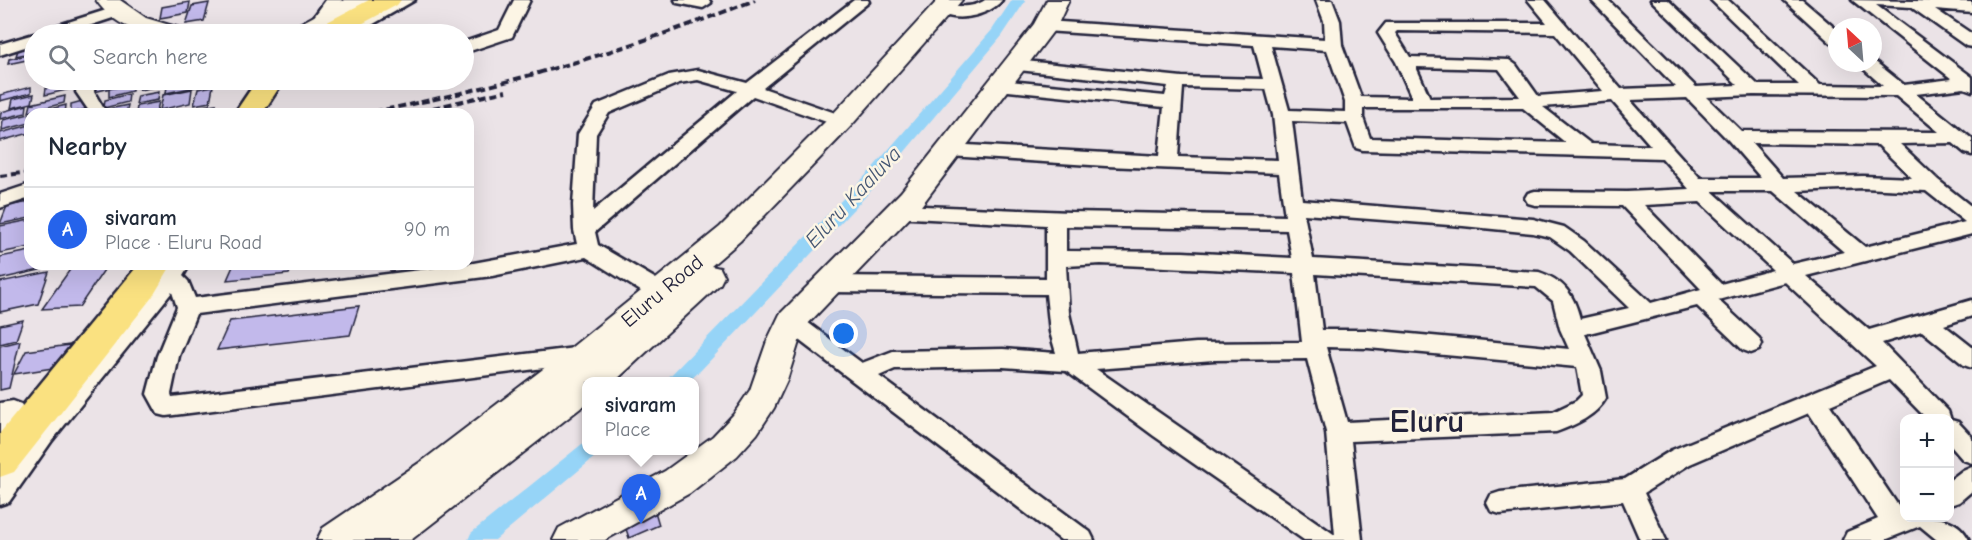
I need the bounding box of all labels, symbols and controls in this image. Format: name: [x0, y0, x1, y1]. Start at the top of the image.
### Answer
north arrow: [1828, 18, 1882, 72]
search box: [24, 24, 474, 90]
icon: search: [45, 41, 78, 74]
text: Search here: [93, 44, 208, 70]
text: Nearby: [48, 132, 127, 162]
water label: Eluru Kaaluva: [800, 141, 906, 253]
text: sivaram: [105, 205, 177, 231]
text: A: [62, 218, 73, 241]
text: 90 m: [404, 218, 450, 241]
text: Place · Eluru Road: [105, 231, 262, 254]
street label: Eluru Road: [616, 250, 708, 332]
your location: [829, 319, 858, 348]
popup: [582, 377, 699, 455]
text: sivaram: [605, 392, 676, 418]
district label: Eluru: [1390, 402, 1464, 440]
map controls: [1900, 414, 1954, 522]
button: +: [1900, 414, 1954, 468]
text: Place: [605, 418, 650, 441]
button: −: [1900, 468, 1954, 522]
pin: A: [622, 474, 660, 524]

